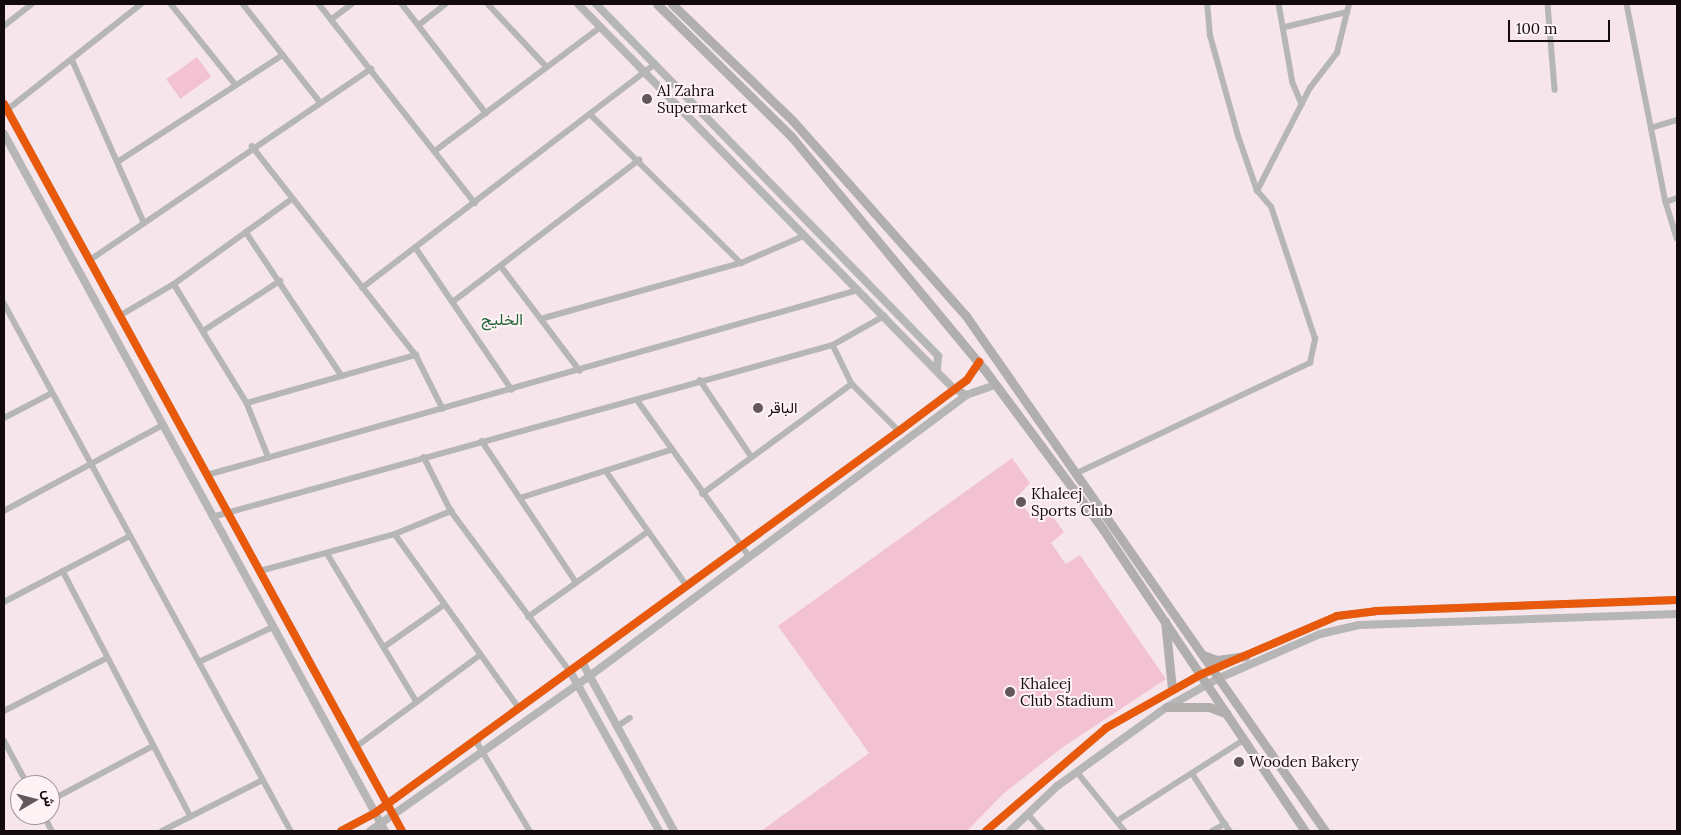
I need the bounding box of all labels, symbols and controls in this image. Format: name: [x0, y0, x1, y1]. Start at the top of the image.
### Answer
scale bar: [1511, 10, 1614, 42]
text: 100 m: [1516, 19, 1557, 38]
place label: Al Zahra Supermarket: [657, 81, 747, 116]
marker: Al Zahra Supermarket: [641, 93, 653, 105]
district label: الخليج: [481, 309, 523, 329]
place label: الباقر: [768, 399, 798, 417]
marker: الباقر: [752, 402, 764, 414]
place label: Khaleej Sports Club: [1031, 484, 1113, 519]
marker: Khaleej Sports Club: [1015, 496, 1027, 508]
place label: Khaleej Club Stadium: [1020, 674, 1114, 709]
marker: Khaleej Club Stadium: [1004, 686, 1016, 698]
place label: Wooden Bakery: [1249, 753, 1359, 771]
marker: Wooden Bakery: [1233, 756, 1245, 768]
north arrow: [10, 775, 60, 825]
text: ش: [39, 788, 59, 808]

